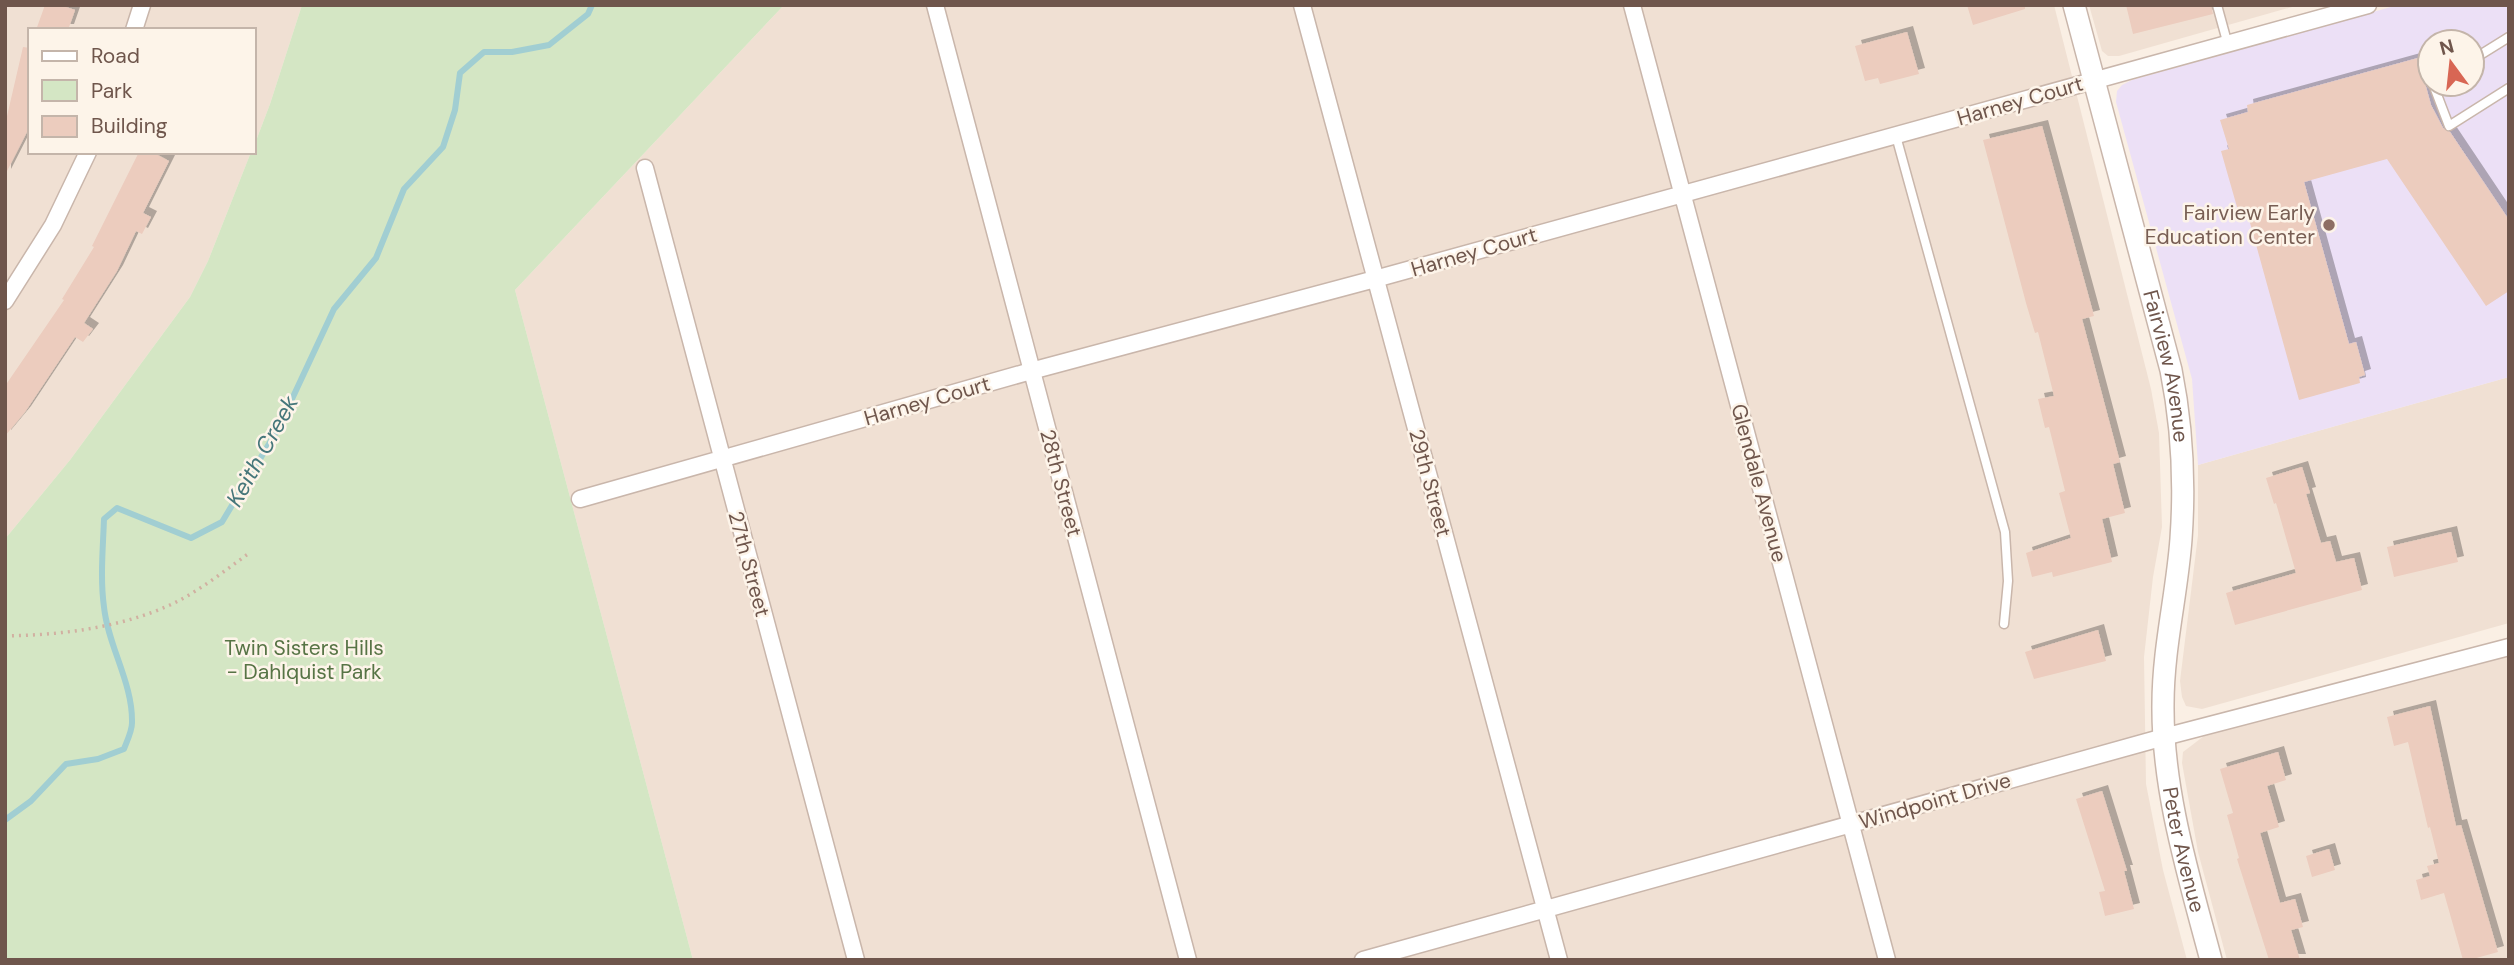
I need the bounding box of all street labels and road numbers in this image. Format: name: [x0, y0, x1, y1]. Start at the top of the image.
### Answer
street label: Harney Court: [1954, 70, 2086, 132]
street label: Harney Court: [1408, 221, 1540, 283]
street label: Fairview Avenue: [2136, 287, 2195, 444]
street label: Harney Court: [861, 370, 993, 432]
street label: Glendale Avenue: [1724, 401, 1794, 565]
street label: 28th Street: [1033, 426, 1089, 540]
street label: 29th Street: [1402, 426, 1458, 540]
street label: 27th Street: [721, 508, 777, 620]
street label: Windpoint Drive: [1856, 766, 2014, 836]
street label: Peter Avenue: [2156, 785, 2212, 916]

